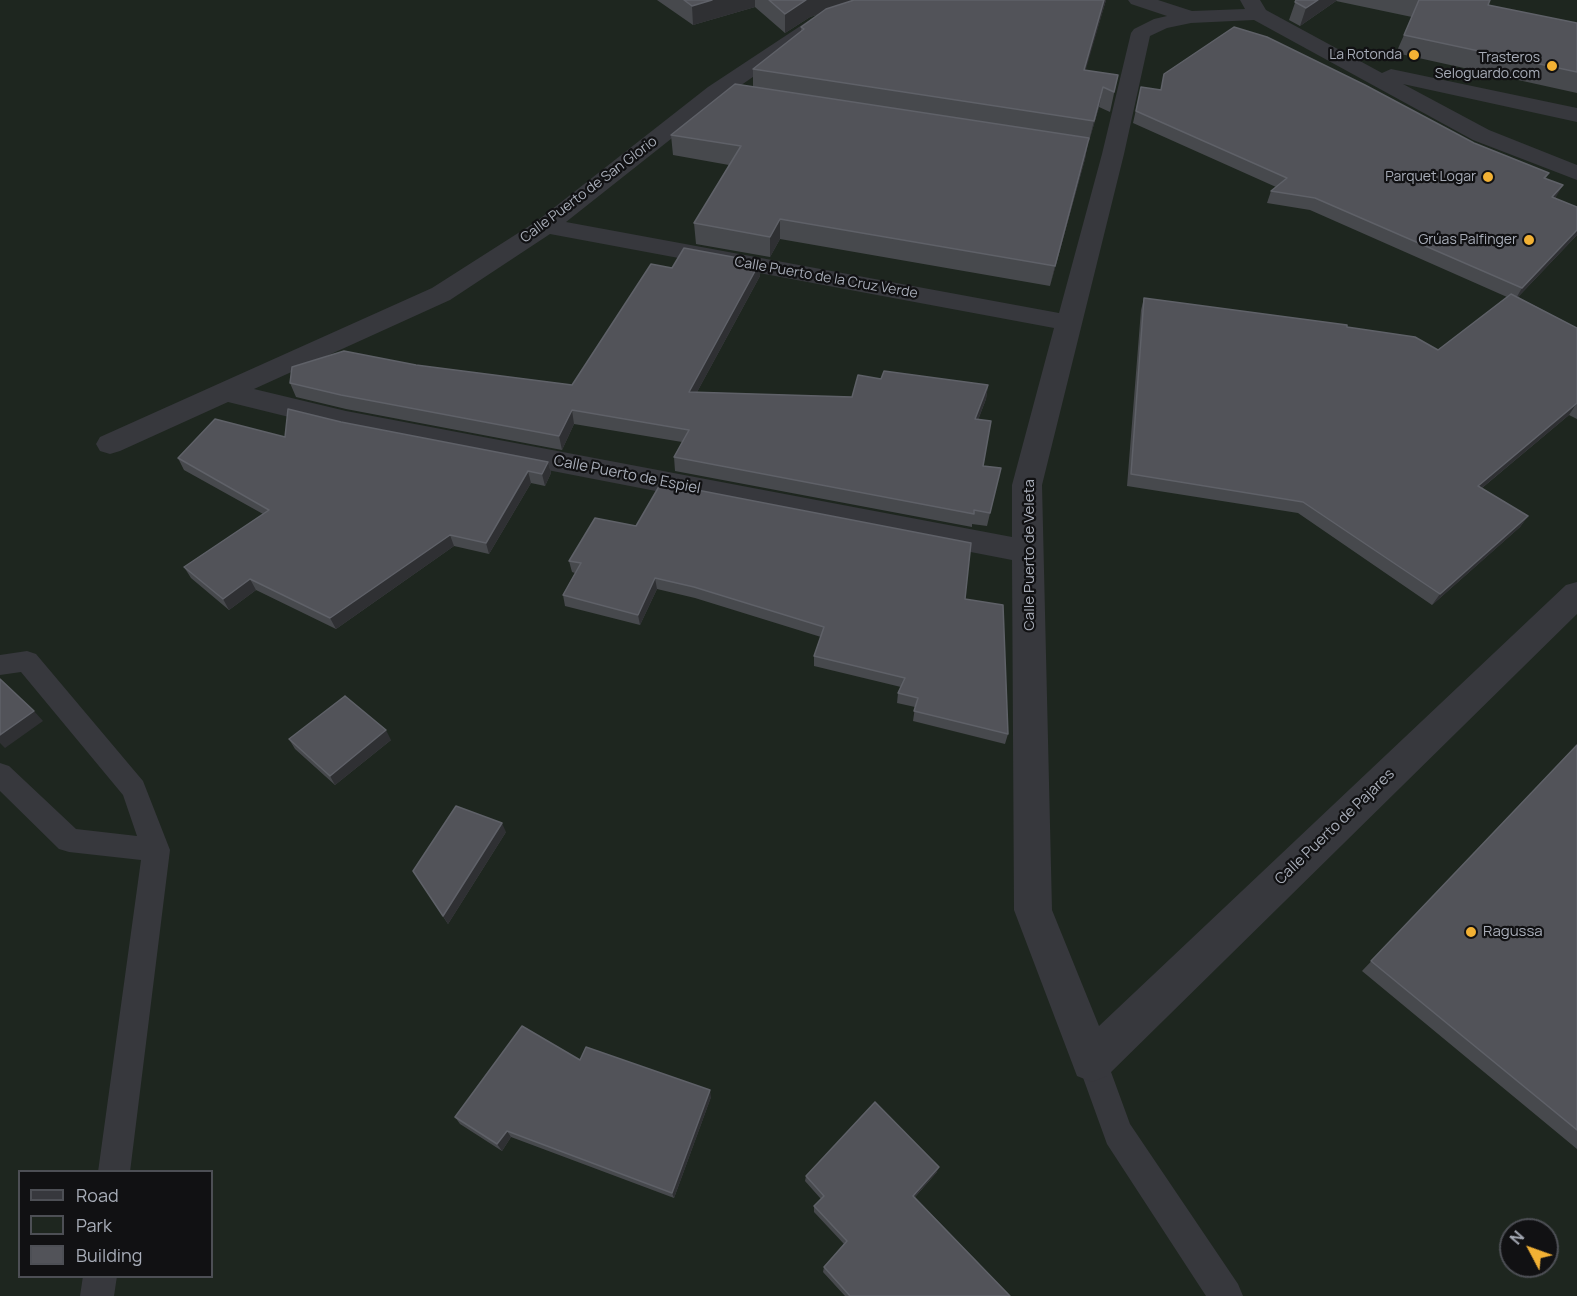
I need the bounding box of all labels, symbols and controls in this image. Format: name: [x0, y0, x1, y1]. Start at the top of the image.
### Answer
place label: La Rotonda: [1329, 47, 1402, 63]
marker: La Rotonda: [1407, 48, 1421, 62]
place label: Trasteros Seloguardo.com: [1435, 50, 1540, 82]
marker: Trasteros Seloguardo.com: [1545, 59, 1559, 73]
street label: Calle Puerto de San Glorio: [517, 133, 661, 247]
place label: Parquet Logar: [1385, 169, 1476, 185]
marker: Parquet Logar: [1481, 170, 1495, 184]
place label: Grúas Palfinger: [1418, 232, 1517, 248]
marker: Grúas Palfinger: [1522, 233, 1536, 247]
street label: Calle Puerto de la Cruz Verde: [733, 254, 919, 302]
street label: Calle Puerto de Espiel: [552, 452, 702, 498]
street label: Calle Puerto de Veleta: [1021, 479, 1039, 631]
street label: Calle Puerto de Pajares: [1271, 765, 1399, 889]
place label: Ragussa: [1483, 923, 1543, 941]
marker: Ragussa: [1464, 925, 1478, 939]
legend: [18, 1170, 213, 1278]
text: Road: [76, 1183, 119, 1207]
text: Park: [76, 1213, 112, 1237]
north arrow: [1499, 1218, 1559, 1278]
text: N: [1505, 1226, 1529, 1249]
text: Building: [76, 1243, 142, 1267]

